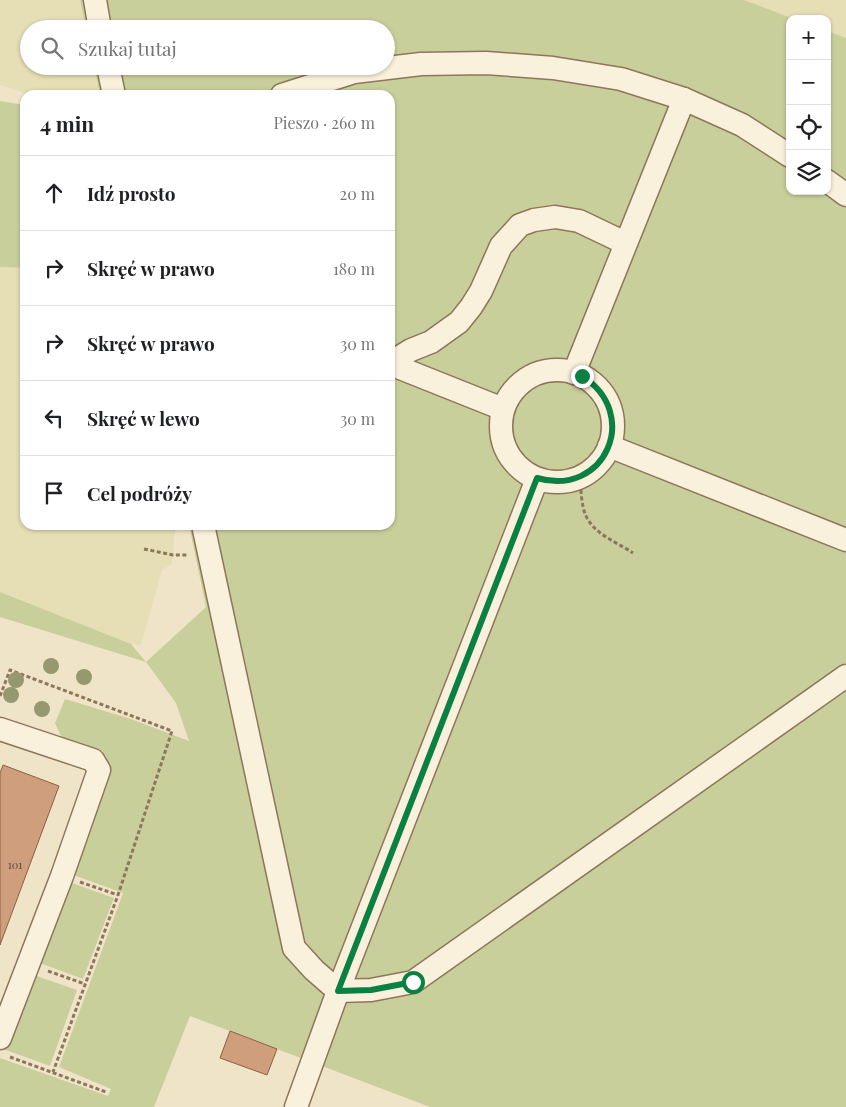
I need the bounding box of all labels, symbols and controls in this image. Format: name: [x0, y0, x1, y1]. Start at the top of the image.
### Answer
map controls: [786, 15, 831, 195]
button: +: [786, 15, 831, 60]
search box: [20, 20, 395, 75]
icon: search: [38, 34, 66, 62]
text: Szukaj tutaj: [78, 35, 177, 61]
button: −: [786, 60, 831, 105]
button: locate: [786, 105, 831, 150]
text: 4 min: [40, 109, 94, 137]
text: Pieszo · 260 m: [273, 112, 375, 133]
button: layers: [786, 150, 831, 195]
icon: ahead: [40, 179, 68, 207]
text: Idź prosto: [87, 180, 175, 206]
text: 20 m: [340, 183, 375, 204]
icon: right: [40, 254, 68, 282]
text: Skręć w prawo: [87, 255, 215, 281]
text: 180 m: [333, 258, 375, 279]
icon: right: [40, 329, 68, 357]
text: Skręć w prawo: [87, 330, 215, 356]
text: 30 m: [340, 333, 375, 354]
route end: [571, 365, 594, 388]
icon: left: [40, 404, 68, 432]
text: Skręć w lewo: [87, 405, 200, 431]
text: 30 m: [340, 408, 375, 429]
icon: arrive: [40, 479, 68, 507]
text: Cel podróży: [87, 480, 192, 506]
house number: 101: [8, 857, 22, 872]
route start: [402, 971, 425, 994]

